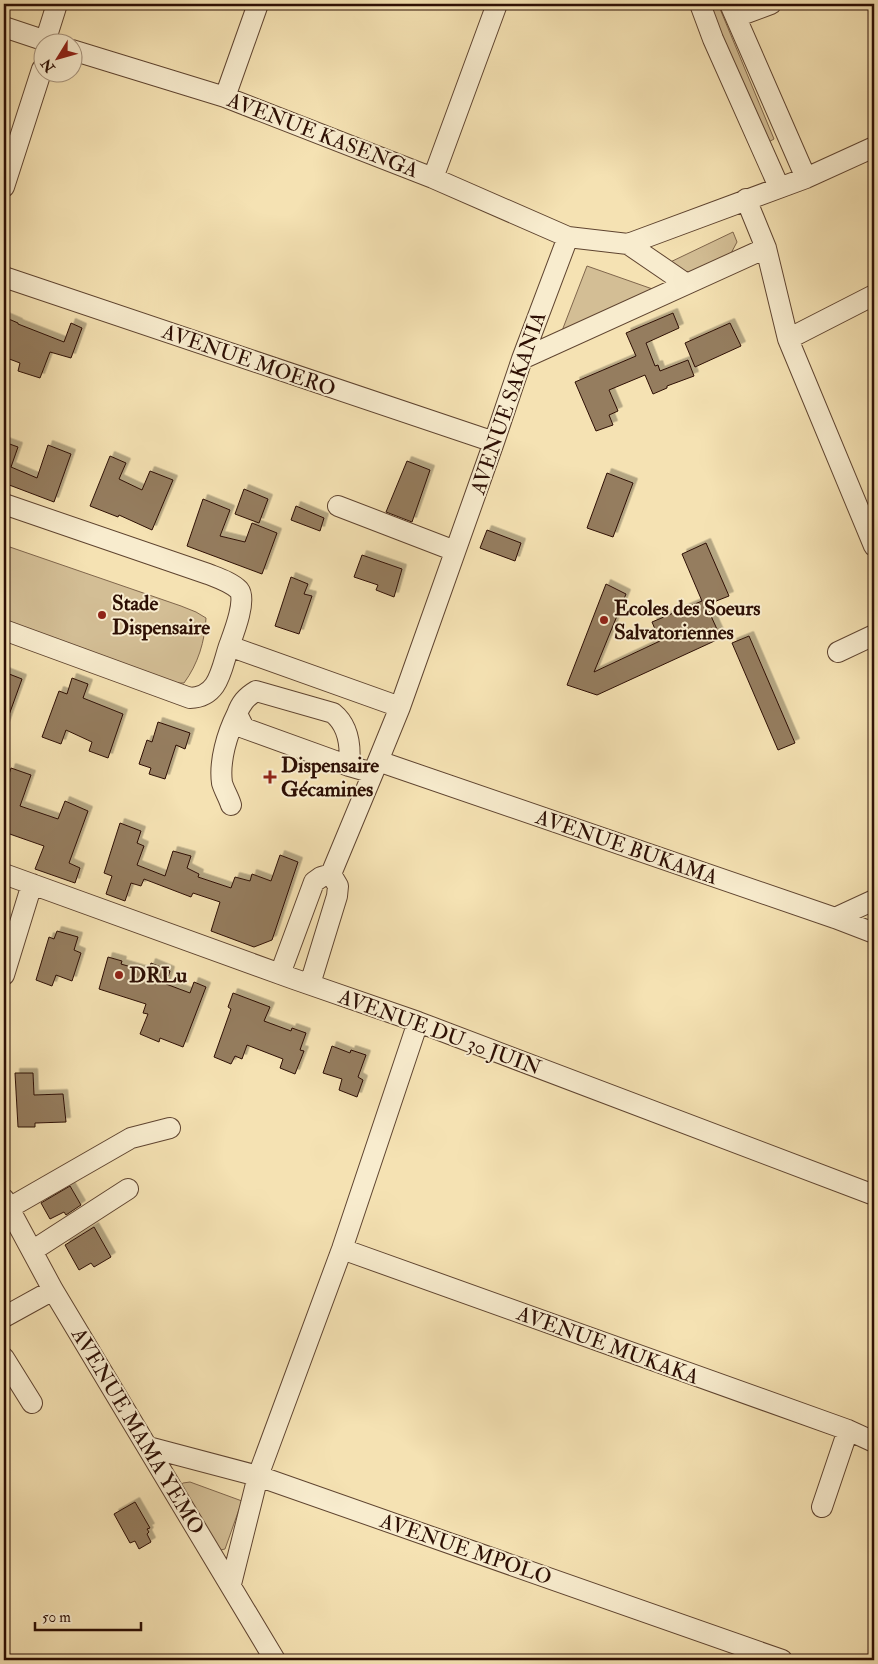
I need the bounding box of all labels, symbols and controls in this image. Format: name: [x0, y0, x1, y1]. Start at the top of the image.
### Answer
north arrow: [32, 32, 82, 82]
text: N: [37, 55, 59, 76]
street label: AVENUE KASENGA: [223, 86, 422, 184]
street label: AVENUE SAKANIA: [464, 308, 552, 499]
street label: AVENUE MOERO: [158, 318, 339, 403]
place label: Stade Dispensaire: [112, 590, 210, 641]
place label: Ecoles des Soeurs Salvatoriennes: [614, 595, 760, 646]
marker: Stade Dispensaire: [96, 609, 108, 621]
marker: Ecoles des Soeurs Salvatoriennes: [598, 614, 610, 626]
place label: Dispensaire Gécamines: [281, 752, 379, 803]
marker: Dispensaire Gécamines: [263, 770, 277, 784]
street label: AVENUE BUKAMA: [531, 803, 721, 891]
place label: DRLu: [129, 962, 187, 989]
marker: DRLu: [113, 969, 125, 981]
street label: AVENUE DU 30 JUIN: [334, 983, 545, 1082]
street label: AVENUE MUKAKA: [512, 1300, 703, 1391]
street label: AVENUE MAMA YEMO: [65, 1322, 210, 1540]
street label: AVENUE MPOLO: [376, 1507, 555, 1592]
scale bar: [35, 1599, 141, 1631]
text: 50 m: [42, 1608, 71, 1627]

